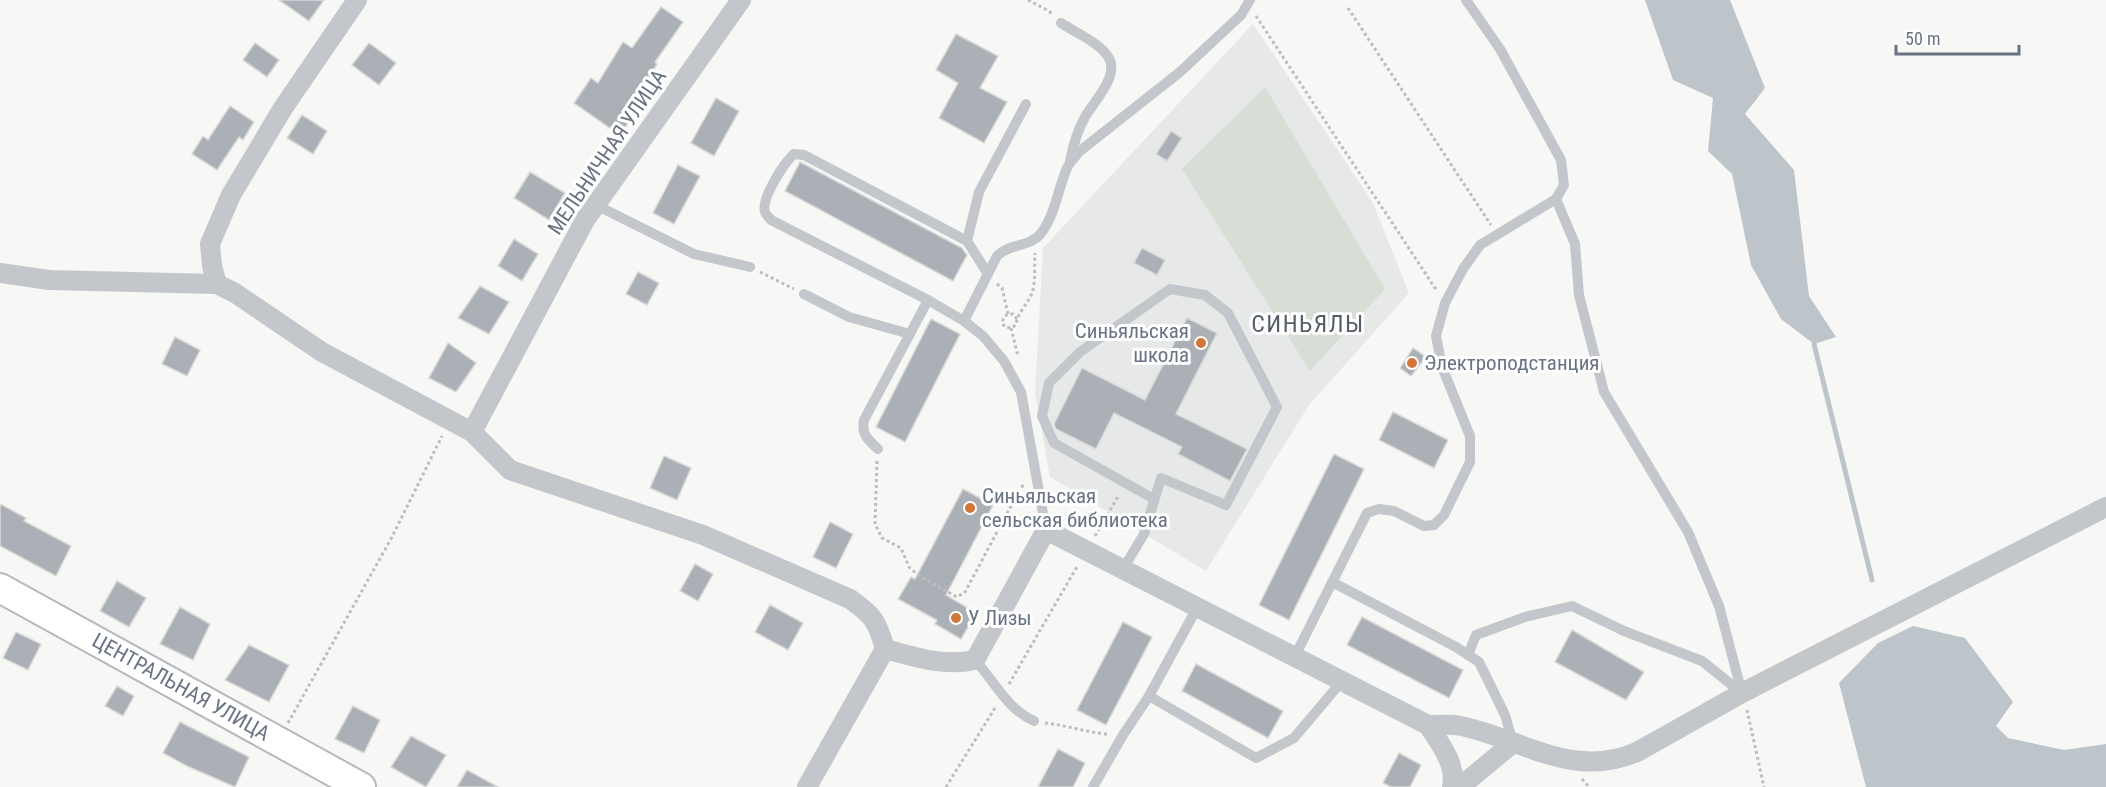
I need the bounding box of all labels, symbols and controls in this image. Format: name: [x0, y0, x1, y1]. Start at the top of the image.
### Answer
scale bar: [1896, 18, 2019, 56]
text: 50 m: [1905, 28, 1940, 49]
street label: МЕЛЬНИЧНАЯ УЛИЦА: [543, 65, 671, 239]
district label: СИНЬЯЛЫ: [1251, 310, 1365, 338]
place label: Синьяльская школа: [1075, 319, 1189, 367]
marker: Синьяльская школа: [1194, 336, 1208, 350]
place label: Электроподстанция: [1424, 351, 1599, 375]
marker: Электроподстанция: [1405, 356, 1419, 370]
place label: Синьяльская сельская библиотека: [982, 484, 1168, 532]
marker: Синьяльская сельская библиотека: [963, 501, 977, 515]
place label: У Лизы: [968, 606, 1032, 630]
marker: У Лизы: [949, 611, 963, 625]
street label: ЦЕНТРАЛЬНАЯ УЛИЦА: [88, 628, 274, 746]

